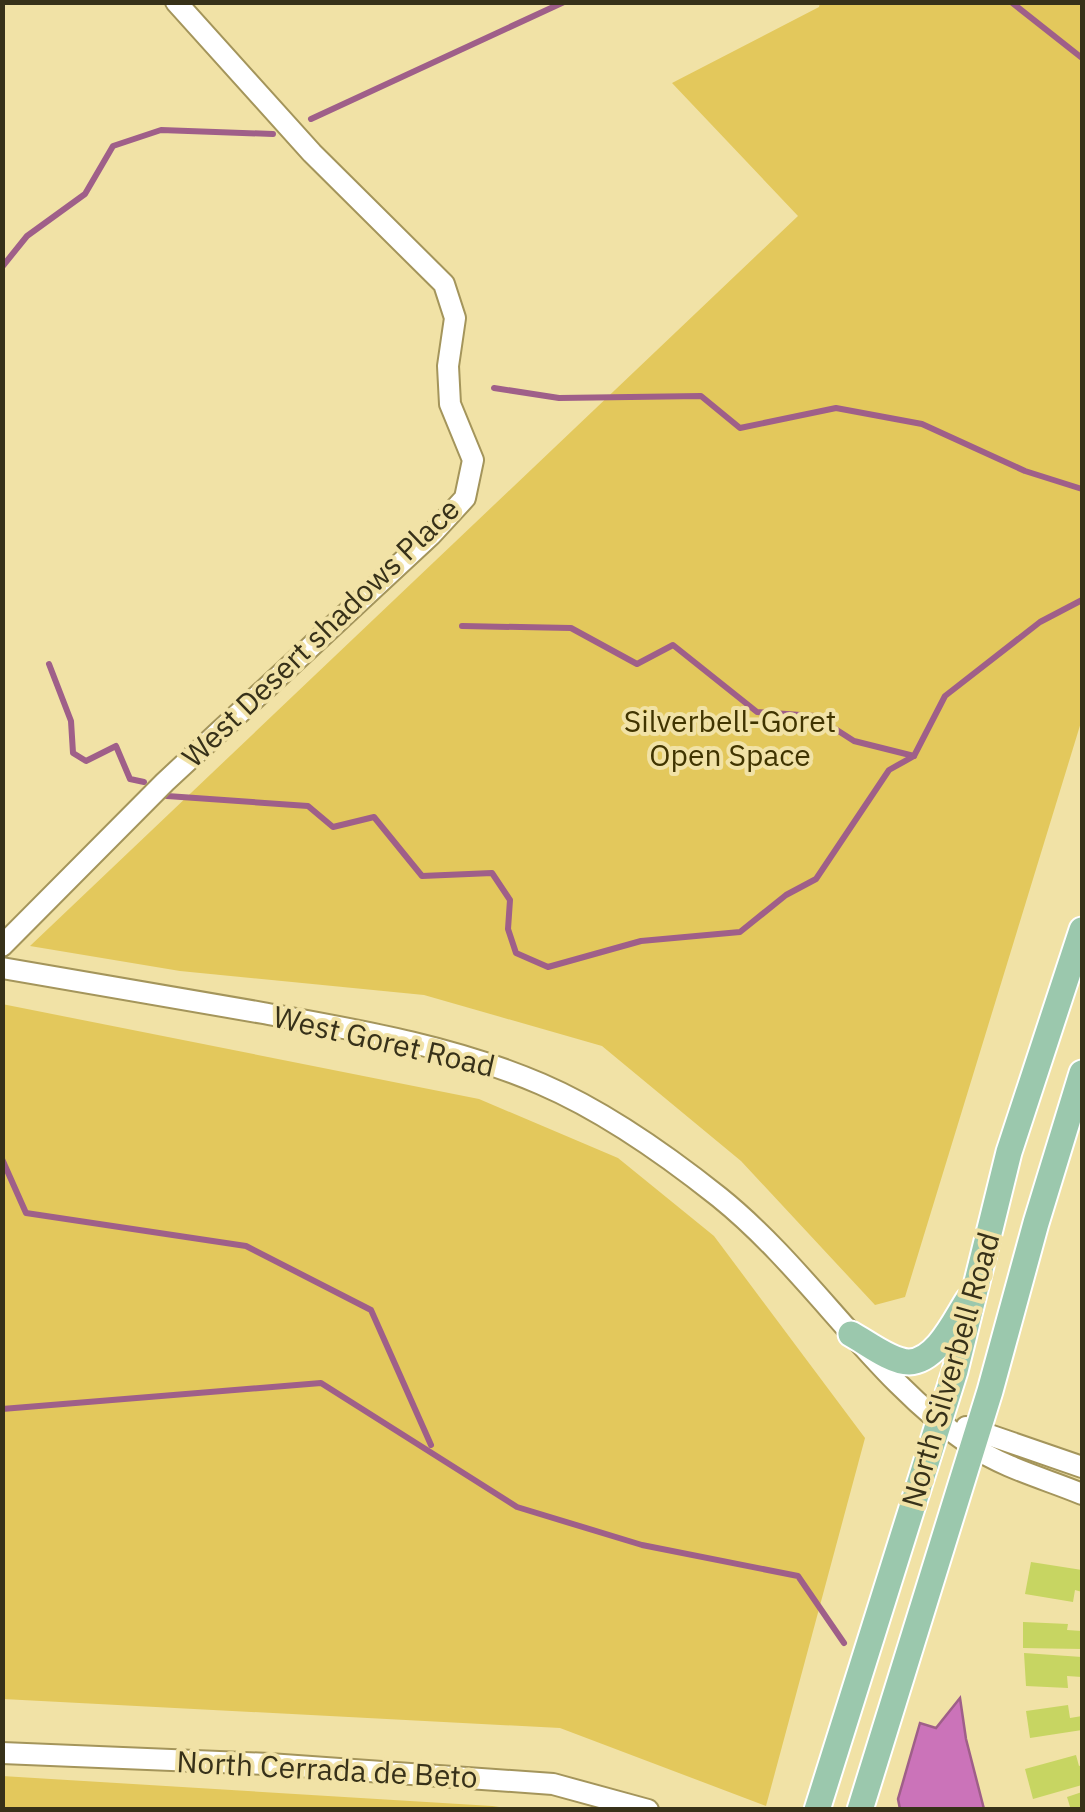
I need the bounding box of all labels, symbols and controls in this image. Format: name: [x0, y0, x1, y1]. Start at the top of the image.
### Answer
street label: West Desert shadows Place: [173, 489, 467, 775]
park label: Silverbell-Goret Open Space: [624, 701, 836, 774]
street label: West Goret Road: [270, 996, 499, 1085]
street label: North Silverbell Road: [892, 1227, 1008, 1512]
street label: North Cerrada de Beto: [175, 1741, 479, 1796]

